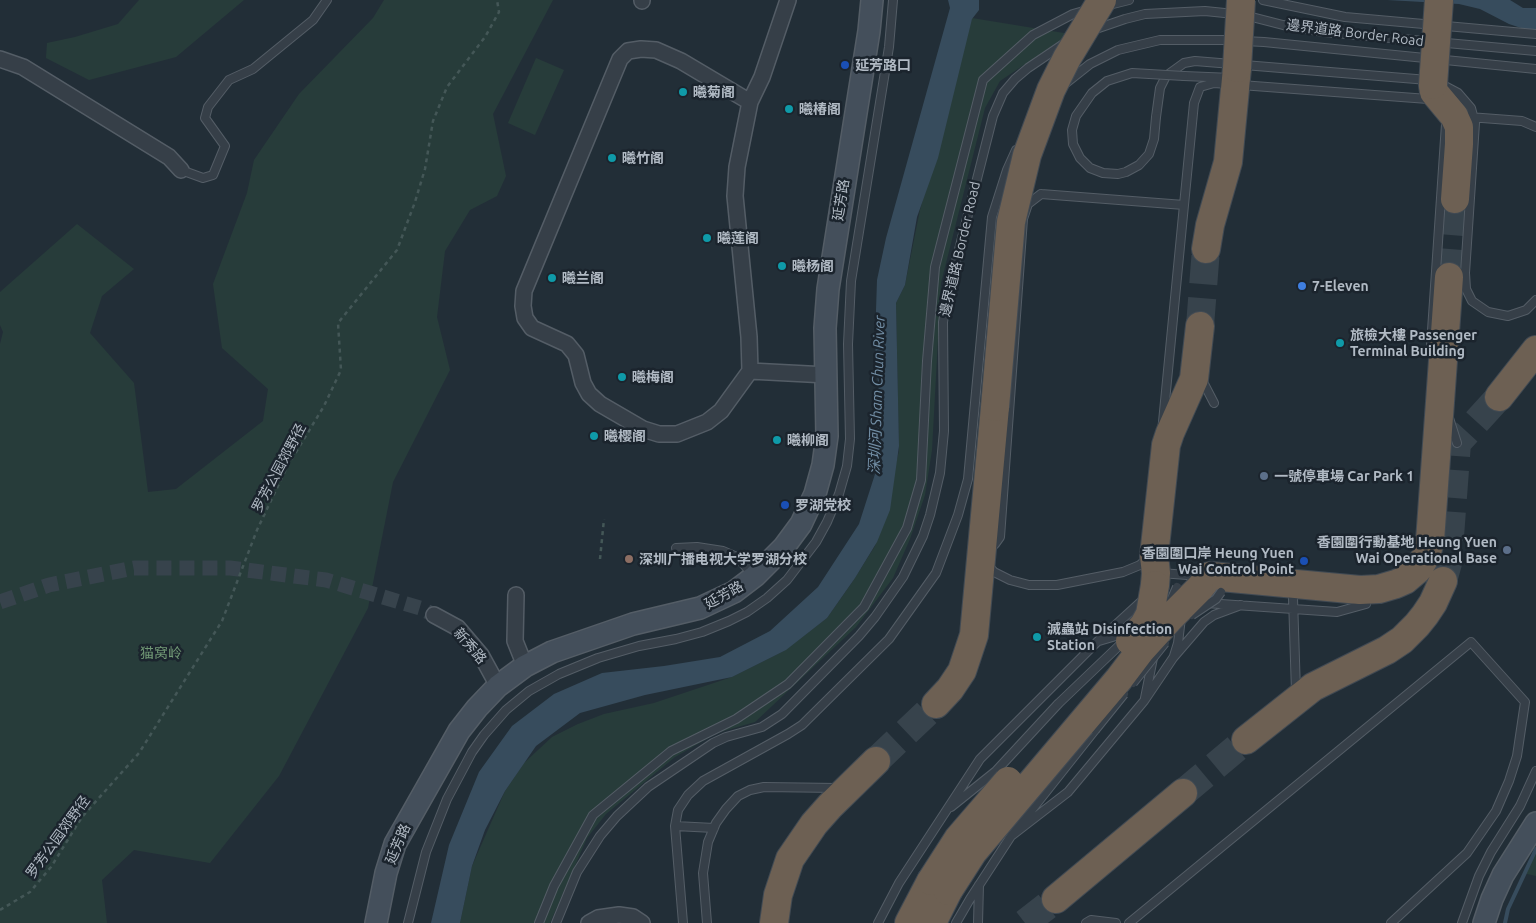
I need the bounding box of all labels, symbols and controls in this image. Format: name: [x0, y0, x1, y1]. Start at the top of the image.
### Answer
street label: 邊界道路 Border Road: [1285, 16, 1425, 50]
place label: 延芳路口: [855, 57, 911, 73]
marker: 延芳路口: [839, 59, 851, 71]
place label: 曦菊阁: [693, 84, 735, 100]
marker: 曦菊阁: [677, 86, 689, 98]
place label: 曦椿阁: [799, 101, 841, 117]
marker: 曦椿阁: [783, 103, 795, 115]
place label: 曦竹阁: [622, 150, 664, 166]
marker: 曦竹阁: [606, 152, 618, 164]
street label: 延芳路: [829, 178, 853, 222]
street label: 邊界道路 Border Road: [936, 180, 984, 318]
place label: 曦莲阁: [717, 230, 759, 246]
marker: 曦莲阁: [701, 232, 713, 244]
place label: 曦杨阁: [792, 258, 834, 274]
marker: 曦杨阁: [776, 260, 788, 272]
place label: 曦兰阁: [562, 270, 604, 286]
marker: 曦兰阁: [546, 272, 558, 284]
place label: 7-Eleven: [1312, 278, 1369, 294]
marker: 7-Eleven: [1296, 280, 1308, 292]
water label: 深圳河 Sham Chun River: [865, 315, 889, 475]
place label: 旅檢大樓 Passenger Terminal Building: [1350, 327, 1477, 360]
marker: 旅檢大樓 Passenger Terminal Building: [1334, 337, 1346, 349]
place label: 曦梅阁: [632, 369, 674, 385]
marker: 曦梅阁: [616, 371, 628, 383]
street label: 罗芳公园郊野径: [249, 421, 309, 515]
place label: 曦樱阁: [604, 428, 646, 444]
marker: 曦樱阁: [588, 430, 600, 442]
place label: 曦柳阁: [787, 432, 829, 448]
marker: 曦柳阁: [771, 434, 783, 446]
place label: 一號停車場 Car Park 1: [1274, 468, 1414, 484]
marker: 一號停車場 Car Park 1: [1258, 470, 1270, 482]
place label: 罗湖党校: [795, 497, 851, 513]
marker: 罗湖党校: [779, 499, 791, 511]
place label: 香園圍行動基地 Heung Yuen Wai Operational Base: [1317, 534, 1497, 566]
marker: 香園圍行動基地 Heung Yuen Wai Operational Base: [1501, 544, 1513, 556]
place label: 香園圍口岸 Heung Yuen Wai Control Point: [1142, 545, 1294, 578]
place label: 深圳广播电视大学罗湖分校: [639, 551, 807, 567]
marker: 深圳广播电视大学罗湖分校: [623, 553, 635, 565]
marker: 香園圍口岸 Heung Yuen Wai Control Point: [1298, 555, 1310, 567]
street label: 延芳路: [702, 577, 746, 613]
place label: 滅蟲站 Disinfection Station: [1047, 621, 1172, 654]
street label: 新秀路: [450, 625, 490, 667]
marker: 滅蟲站 Disinfection Station: [1031, 631, 1043, 643]
park label: 猫窝岭: [140, 645, 182, 661]
street label: 罗芳公园郊野径: [22, 792, 94, 882]
street label: 延芳路: [382, 821, 414, 867]

